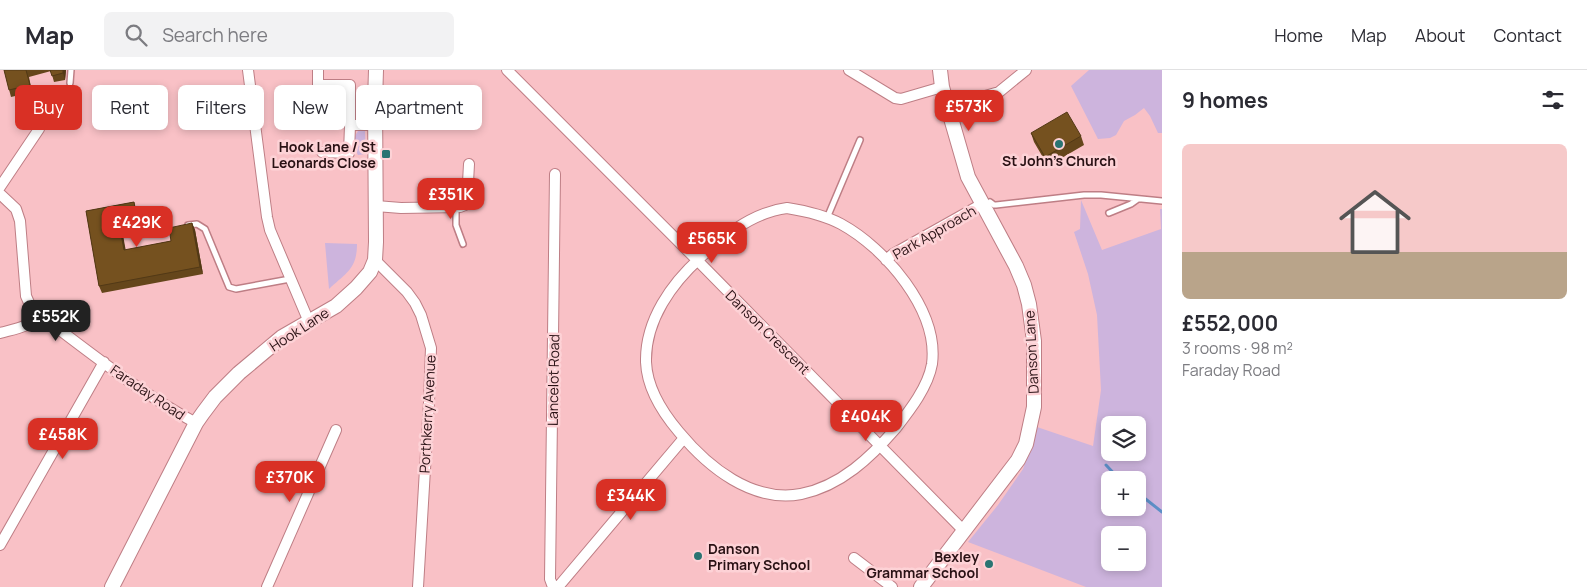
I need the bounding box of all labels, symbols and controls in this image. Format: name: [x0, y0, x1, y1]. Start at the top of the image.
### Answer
search box: [104, 12, 454, 57]
text: Map: [25, 18, 74, 51]
icon: search: [122, 21, 150, 49]
text: Search here: [162, 22, 268, 48]
text: Home: [1274, 23, 1323, 47]
text: Map: [1351, 23, 1387, 47]
text: About: [1415, 23, 1465, 47]
text: Contact: [1493, 23, 1562, 47]
chip: Buy: [15, 85, 82, 130]
chip: Rent: [92, 85, 168, 130]
chip: Filters: [178, 85, 264, 130]
chip: New: [274, 85, 346, 130]
chip: Apartment: [356, 85, 482, 130]
text: 9 homes: [1182, 86, 1268, 114]
icon: filters: [1539, 86, 1567, 114]
pin: £573K: [934, 90, 1004, 132]
text: £573K: [946, 95, 992, 117]
place label: Hook Lane / St Leonards Close: [271, 137, 376, 172]
marker: St John's Church: [1053, 138, 1065, 150]
marker: Hook Lane / St Leonards Close: [380, 148, 392, 160]
place label: St John's Church: [1002, 151, 1116, 170]
icon: home: [1330, 177, 1420, 267]
pin: £351K: [416, 178, 486, 220]
text: £351K: [428, 183, 474, 205]
street label: Park Approach: [889, 200, 979, 264]
pin: £429K: [102, 206, 172, 248]
text: £429K: [113, 211, 161, 233]
pin: £565K: [677, 222, 747, 264]
text: £565K: [688, 227, 736, 249]
street label: Danson Crescent: [722, 286, 815, 379]
pin: £552K: [21, 300, 91, 342]
street label: Hook Lane: [266, 303, 332, 355]
text: £552K: [32, 305, 80, 327]
text: £552,000: [1182, 309, 1278, 337]
street label: Danson Lane: [1019, 310, 1043, 394]
street label: Lancelot Road: [543, 334, 563, 426]
text: 3 rooms · 98 m²: [1182, 337, 1293, 359]
street label: Porthkerry Avenue: [414, 354, 440, 474]
text: Faraday Road: [1182, 359, 1280, 381]
street label: Faraday Road: [107, 360, 189, 424]
pin: £404K: [831, 400, 901, 442]
text: £404K: [841, 405, 891, 427]
map controls: [1101, 416, 1146, 571]
button: layers: [1101, 416, 1146, 461]
pin: £458K: [28, 418, 98, 460]
text: £458K: [39, 423, 87, 445]
pin: £370K: [255, 460, 325, 503]
text: £370K: [266, 466, 314, 488]
button: +: [1101, 471, 1146, 516]
pin: £344K: [596, 478, 666, 521]
text: £344K: [607, 484, 655, 506]
button: −: [1101, 526, 1146, 571]
place label: Danson Primary School: [708, 539, 810, 574]
place label: Bexley Grammar School: [866, 547, 979, 582]
marker: Danson Primary School: [692, 550, 704, 562]
marker: Bexley Grammar School: [983, 558, 995, 570]

